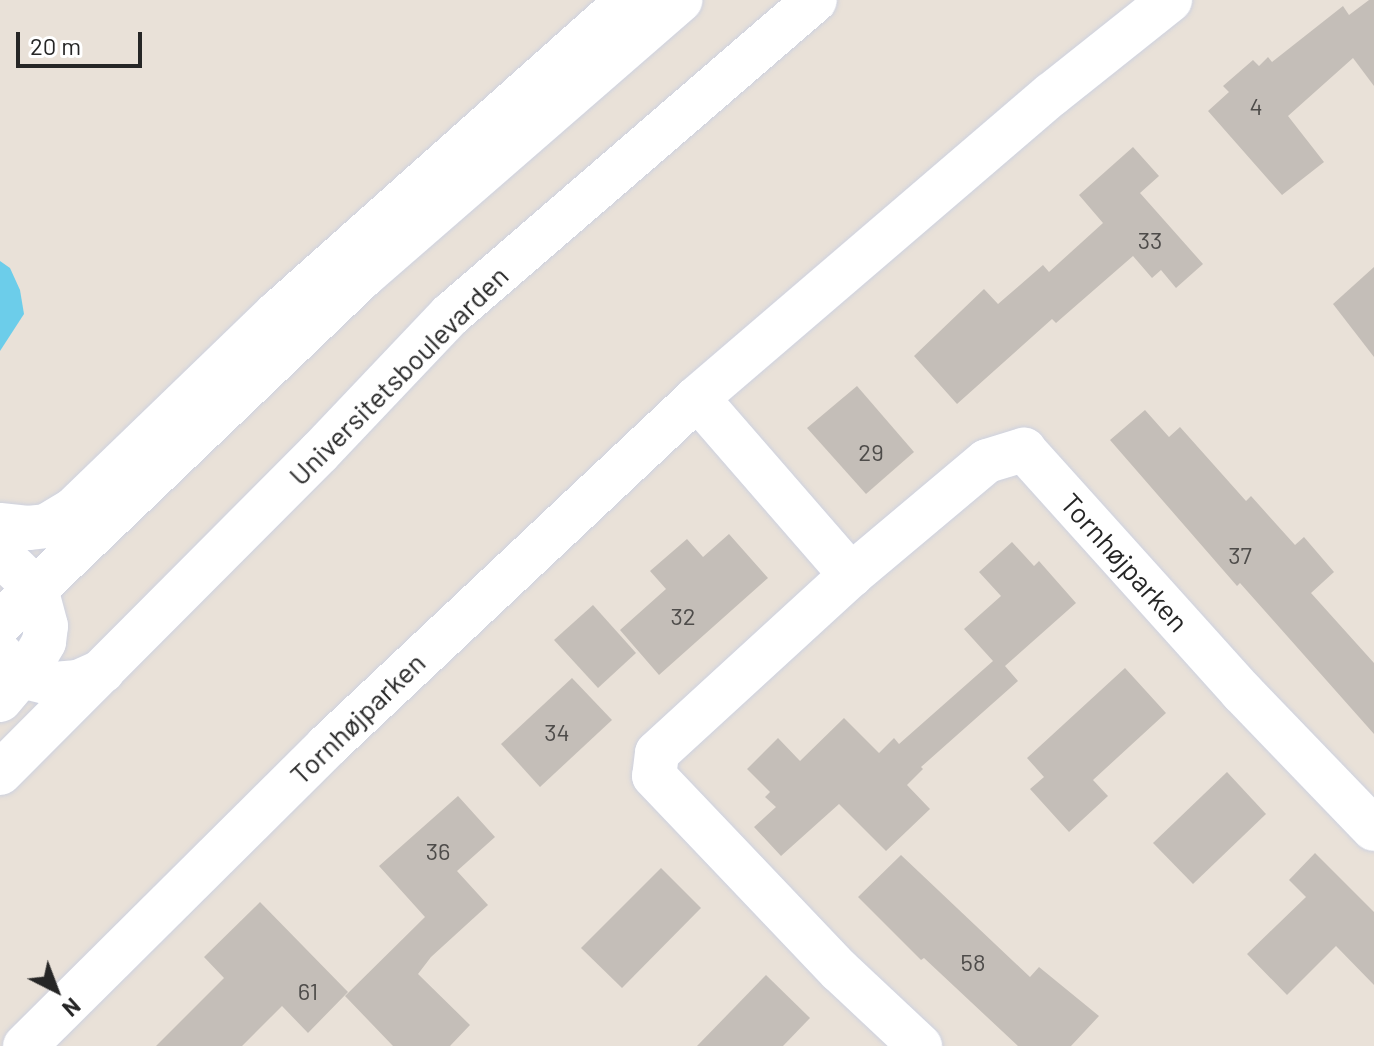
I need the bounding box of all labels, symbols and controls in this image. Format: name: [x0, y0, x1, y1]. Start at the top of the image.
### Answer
scale bar: [20, 16, 146, 66]
text: 20 m: [30, 31, 81, 60]
house number: 4: [1249, 92, 1263, 120]
house number: 33: [1138, 226, 1162, 254]
street label: Universitetsboulevarden: [281, 258, 515, 492]
house number: 29: [858, 438, 884, 466]
street label: Tornhøjparken: [1054, 486, 1196, 638]
house number: 37: [1228, 541, 1252, 569]
house number: 32: [670, 602, 696, 630]
street label: Tornhøjparken: [283, 645, 431, 791]
house number: 34: [544, 718, 570, 746]
house number: 36: [426, 837, 450, 865]
house number: 58: [961, 948, 985, 976]
north arrow: [16, 950, 96, 1030]
house number: 61: [298, 977, 318, 1005]
text: N: [58, 993, 86, 1022]

